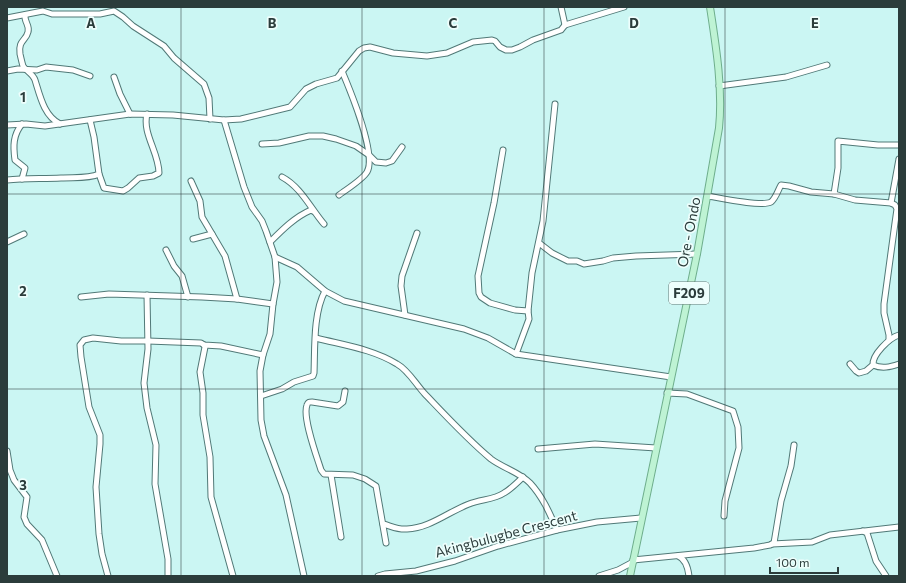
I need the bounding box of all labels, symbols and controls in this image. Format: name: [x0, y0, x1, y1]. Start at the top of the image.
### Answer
text: A: [86, 15, 96, 31]
text: B: [268, 15, 277, 31]
text: C: [449, 15, 458, 31]
text: D: [629, 15, 639, 31]
text: E: [811, 15, 819, 31]
text: 1: [20, 89, 26, 105]
street label: Ore - Ondo: [673, 195, 704, 269]
road number: F209: [669, 282, 709, 304]
text: 2: [19, 283, 27, 299]
text: 3: [19, 477, 27, 493]
street label: Akingbulugbe Crescent: [433, 506, 579, 561]
scale bar: [770, 549, 838, 575]
text: 100 m: [776, 555, 810, 569]

